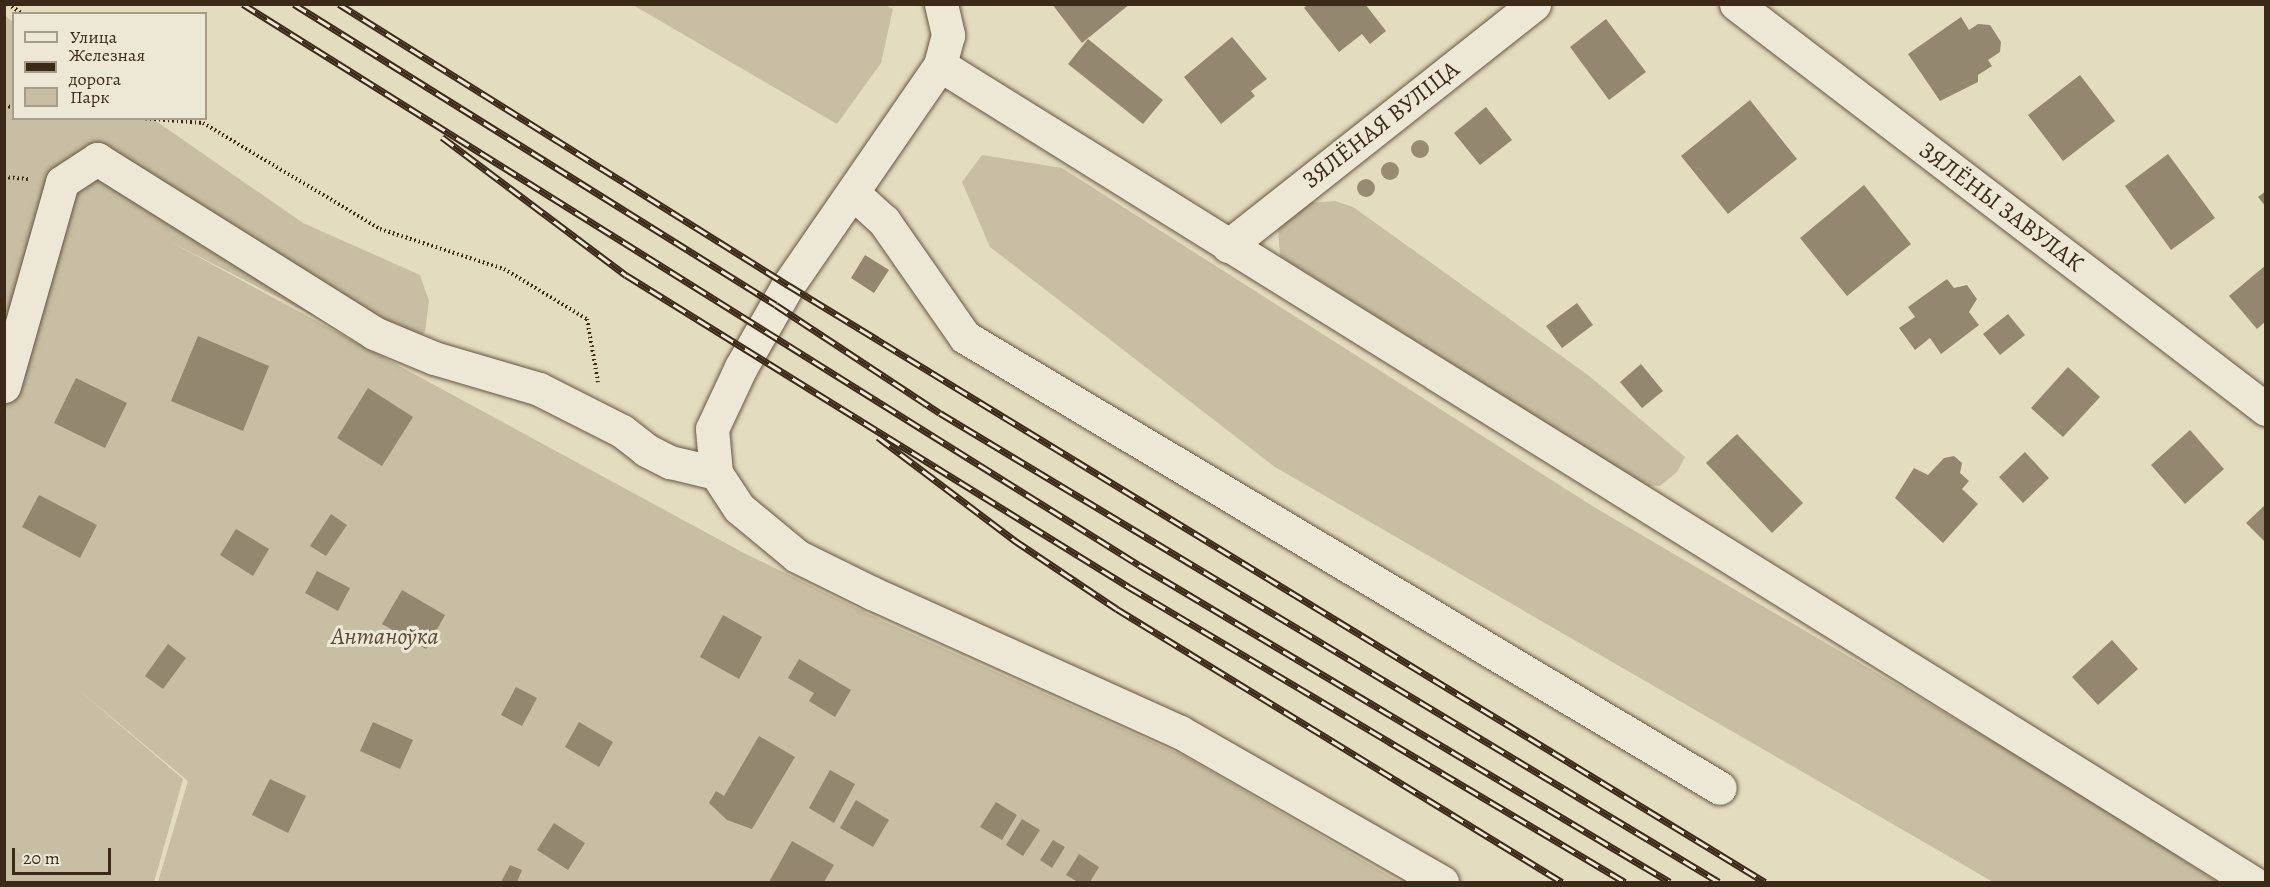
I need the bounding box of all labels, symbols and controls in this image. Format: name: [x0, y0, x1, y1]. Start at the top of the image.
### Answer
legend: [12, 12, 207, 120]
text: Улица: [70, 25, 117, 49]
text: Железная дорога: [69, 43, 145, 91]
street label: ЗЯЛЁНАЯ ВУЛІЦА: [1297, 55, 1465, 195]
text: Парк: [70, 85, 110, 109]
street label: ЗЯЛЁНЫ ЗАВУЛАК: [1913, 136, 2089, 278]
park label: Антаноўка: [331, 623, 439, 651]
scale bar: [15, 836, 114, 874]
text: 20 m: [23, 846, 60, 870]

